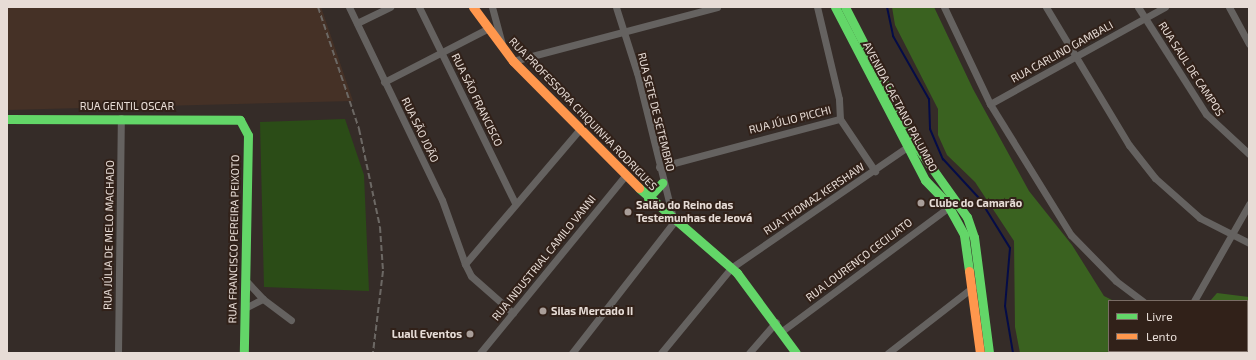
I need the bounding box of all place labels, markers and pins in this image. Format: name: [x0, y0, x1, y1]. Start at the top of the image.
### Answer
place label: Clube do Camarão: [929, 196, 1022, 210]
marker: Clube do Camarão: [916, 198, 926, 208]
place label: Salão do Reino das Testemunhas de Jeová: [636, 199, 752, 225]
marker: Salão do Reino das Testemunhas de Jeová: [623, 207, 633, 217]
place label: Silas Mercado II: [551, 304, 633, 318]
marker: Silas Mercado II: [538, 306, 548, 316]
place label: Luall Eventos: [392, 327, 462, 341]
marker: Luall Eventos: [465, 329, 475, 339]

